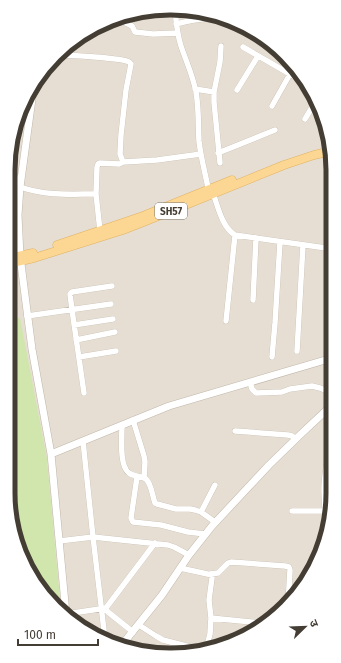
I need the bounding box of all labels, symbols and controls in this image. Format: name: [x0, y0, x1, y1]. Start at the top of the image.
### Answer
road number: SH57: [155, 203, 187, 219]
north arrow: [285, 607, 325, 647]
text: उ: [307, 618, 321, 629]
scale bar: [18, 621, 98, 647]
text: 100 m: [24, 628, 56, 642]

